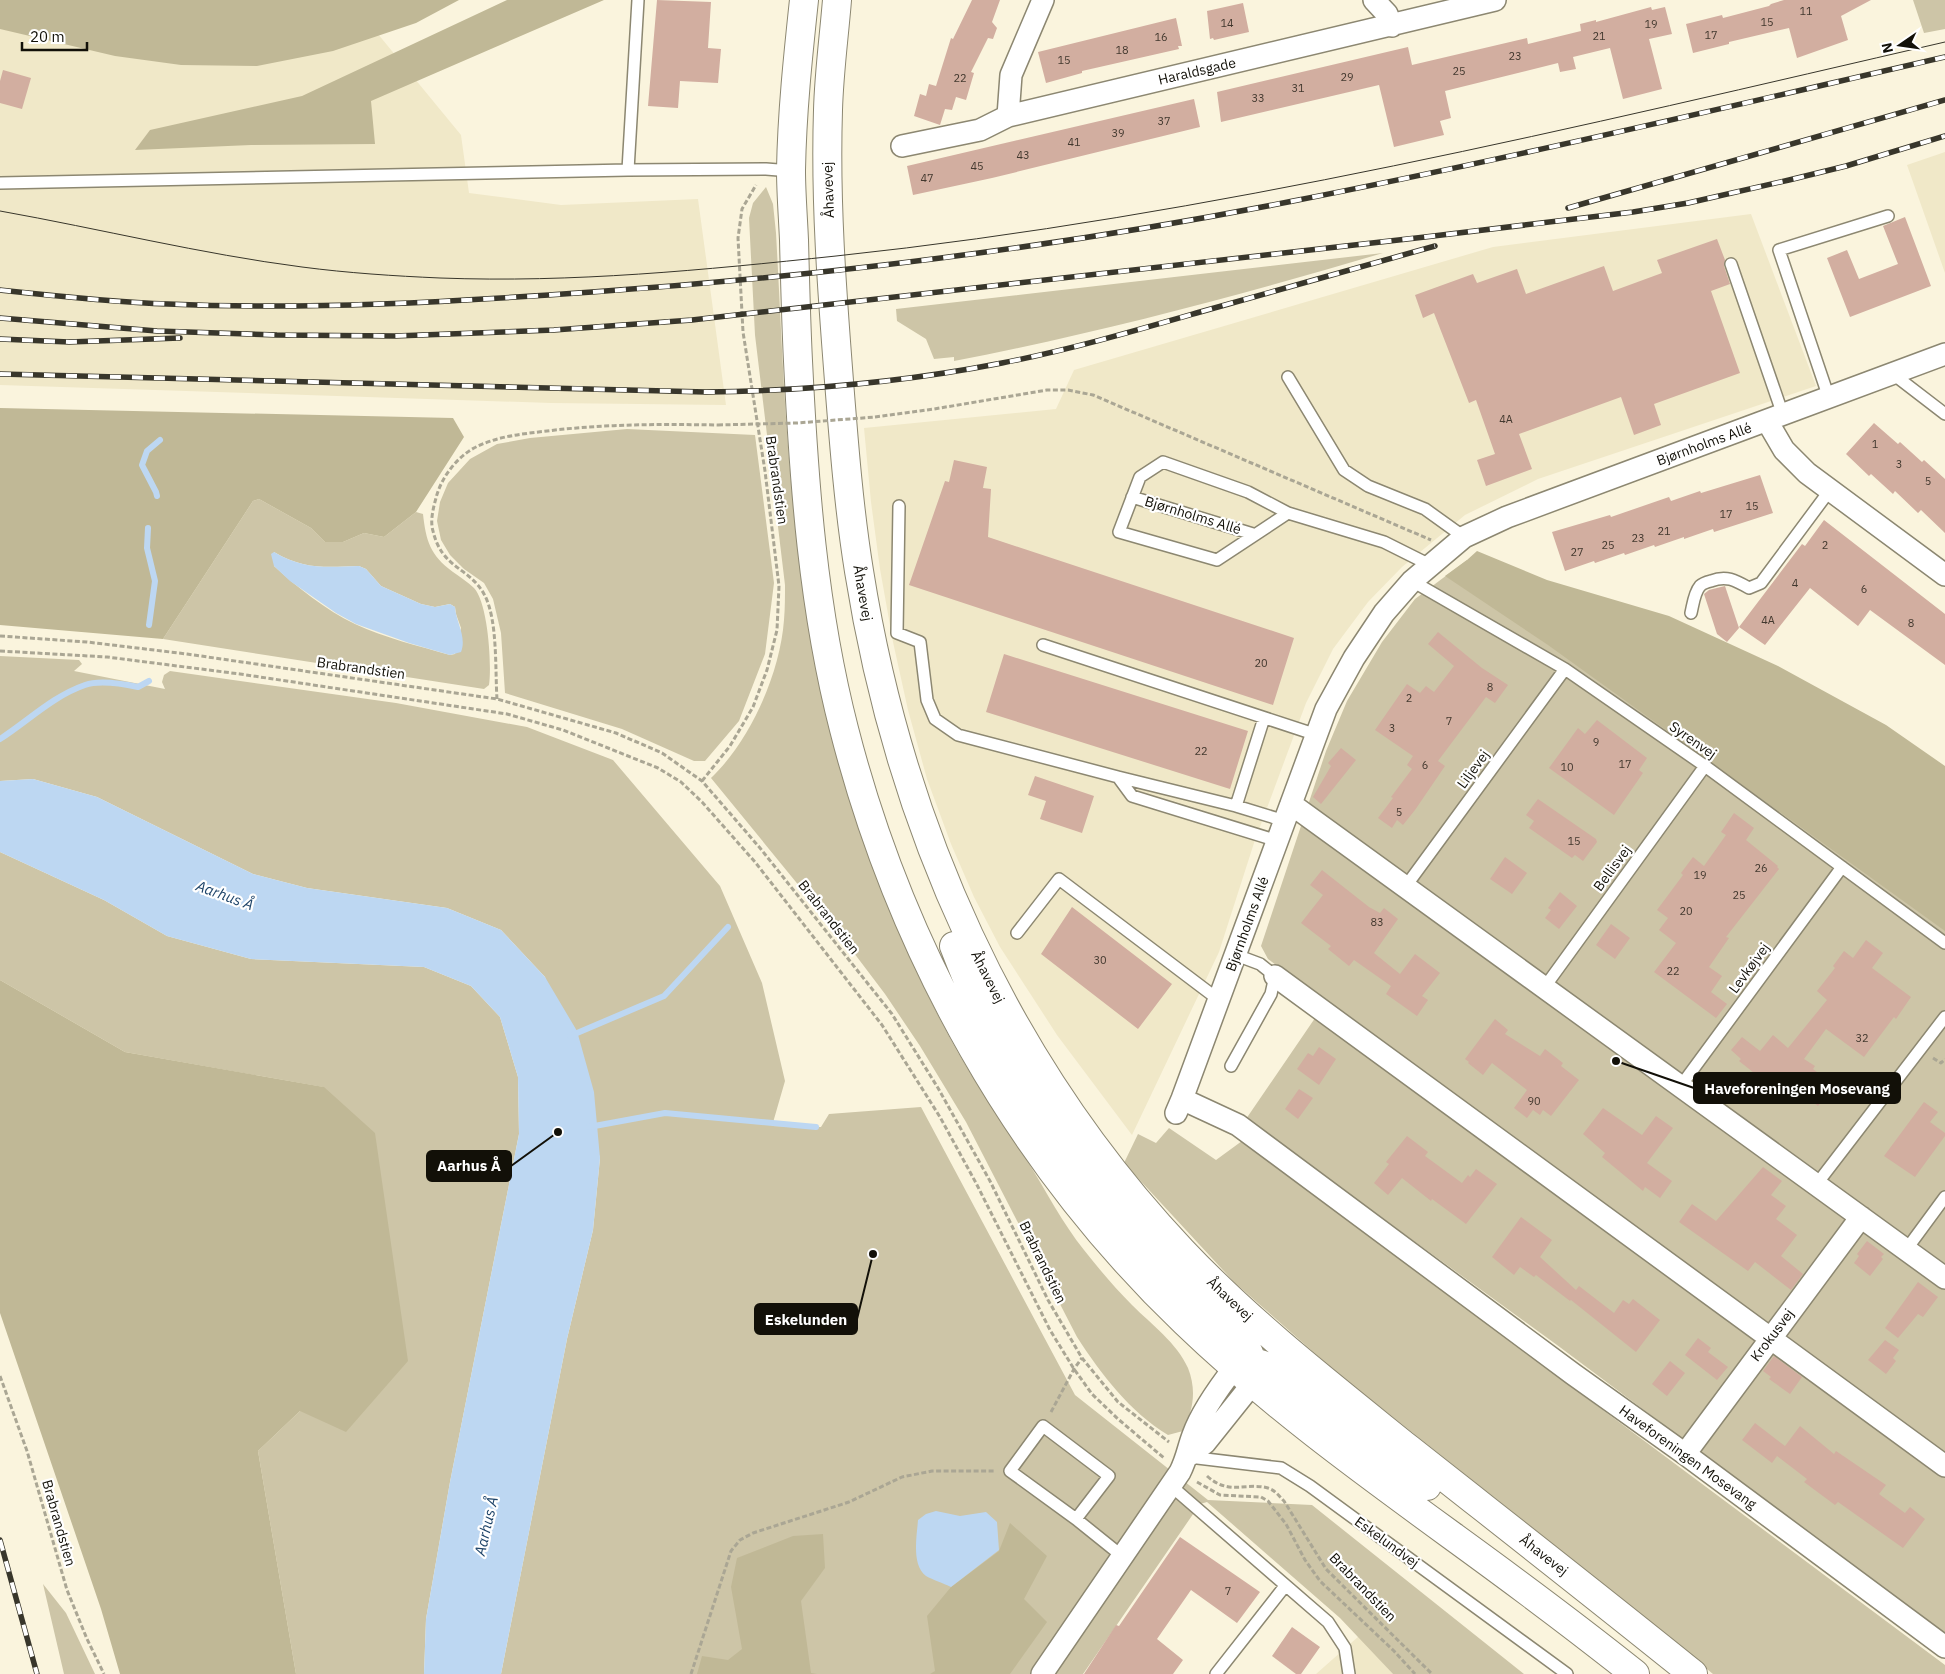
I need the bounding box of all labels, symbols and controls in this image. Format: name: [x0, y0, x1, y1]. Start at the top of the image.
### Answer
house number: 11: [1799, 4, 1813, 18]
house number: 15: [1760, 15, 1774, 29]
house number: 14: [1220, 16, 1234, 30]
house number: 19: [1644, 17, 1658, 31]
scale bar: [22, 20, 88, 52]
north arrow: [1875, 20, 1925, 70]
text: 20 m: [30, 27, 65, 46]
house number: 17: [1704, 28, 1718, 42]
house number: 21: [1592, 29, 1606, 43]
house number: 16: [1154, 30, 1168, 44]
text: N: [1877, 41, 1897, 55]
house number: 18: [1115, 43, 1129, 57]
house number: 23: [1508, 49, 1522, 63]
house number: 15: [1057, 53, 1071, 67]
street label: Haraldsgade: [1156, 53, 1238, 89]
house number: 25: [1452, 64, 1466, 78]
house number: 29: [1340, 70, 1354, 84]
house number: 22: [953, 71, 967, 85]
house number: 31: [1291, 81, 1305, 95]
house number: 33: [1251, 91, 1265, 105]
house number: 37: [1157, 114, 1171, 128]
house number: 39: [1111, 126, 1125, 140]
house number: 41: [1067, 135, 1081, 149]
house number: 43: [1016, 148, 1030, 162]
house number: 45: [970, 159, 984, 173]
street label: Åhavevej: [817, 161, 838, 219]
house number: 47: [920, 171, 934, 185]
house number: 4A: [1499, 412, 1513, 426]
street label: Bjørnholms Allé: [1654, 418, 1754, 470]
street label: Brabrandstien: [762, 435, 792, 525]
house number: 1: [1872, 437, 1879, 451]
house number: 3: [1896, 457, 1902, 471]
house number: 5: [1925, 474, 1931, 488]
street label: Bjørnholms Allé: [1143, 492, 1244, 538]
house number: 15: [1745, 499, 1759, 513]
house number: 17: [1719, 507, 1733, 521]
house number: 21: [1657, 524, 1671, 538]
house number: 23: [1631, 531, 1645, 545]
house number: 25: [1601, 538, 1615, 552]
house number: 2: [1822, 538, 1828, 552]
house number: 27: [1570, 545, 1584, 559]
street label: Åhavevej: [849, 563, 878, 622]
house number: 4: [1792, 576, 1799, 590]
house number: 6: [1861, 582, 1867, 596]
house number: 4A: [1761, 613, 1775, 627]
house number: 8: [1908, 616, 1914, 630]
street label: Brabrandstien: [316, 653, 406, 683]
house number: 20: [1254, 656, 1268, 670]
house number: 8: [1487, 680, 1493, 694]
house number: 2: [1406, 691, 1412, 705]
house number: 7: [1446, 714, 1452, 728]
street label: Syrenvej: [1666, 717, 1720, 763]
house number: 3: [1389, 721, 1395, 735]
house number: 9: [1593, 735, 1599, 749]
house number: 22: [1194, 744, 1208, 758]
street label: Liljevej: [1453, 746, 1493, 792]
house number: 17: [1618, 757, 1632, 771]
house number: 6: [1422, 758, 1428, 772]
house number: 10: [1560, 760, 1574, 774]
house number: 5: [1396, 805, 1402, 819]
house number: 15: [1567, 834, 1581, 848]
street label: Bellisvej: [1589, 841, 1635, 895]
house number: 26: [1754, 861, 1768, 875]
house number: 19: [1693, 868, 1707, 882]
street label: Bjørnholms Allé: [1221, 874, 1273, 974]
water label: Aarhus Å: [193, 875, 256, 914]
street label: Brabrandstien: [794, 876, 864, 958]
house number: 25: [1732, 888, 1746, 902]
house number: 20: [1679, 904, 1693, 918]
house number: 83: [1370, 915, 1384, 929]
street label: Levkøjvej: [1725, 939, 1773, 997]
street label: Åhavevej: [967, 947, 1010, 1006]
house number: 30: [1093, 953, 1107, 967]
house number: 22: [1666, 964, 1680, 978]
house number: 32: [1855, 1031, 1869, 1045]
callout: Haveforeningen Mosevang: [1694, 1073, 1900, 1103]
text: Haveforeningen Mosevang: [1704, 1079, 1890, 1098]
house number: 90: [1527, 1094, 1541, 1108]
callout: Aarhus Å: [427, 1151, 511, 1181]
text: Aarhus Å: [437, 1156, 501, 1175]
street label: Brabrandstien: [1015, 1218, 1071, 1306]
street label: Åhavevej: [1203, 1272, 1258, 1325]
callout: Eskelunden: [755, 1304, 857, 1334]
street label: Krokusvej: [1746, 1305, 1798, 1365]
text: Eskelunden: [765, 1310, 847, 1329]
street label: Haveforeningen Mosevang: [1616, 1401, 1761, 1513]
street label: Brabrandstien: [38, 1478, 80, 1568]
water label: Aarhus Å: [470, 1495, 502, 1558]
street label: Eskelundvej: [1351, 1512, 1423, 1572]
street label: Åhavevej: [1516, 1530, 1572, 1580]
street label: Brabrandstien: [1326, 1549, 1400, 1625]
house number: 7: [1225, 1584, 1231, 1598]

